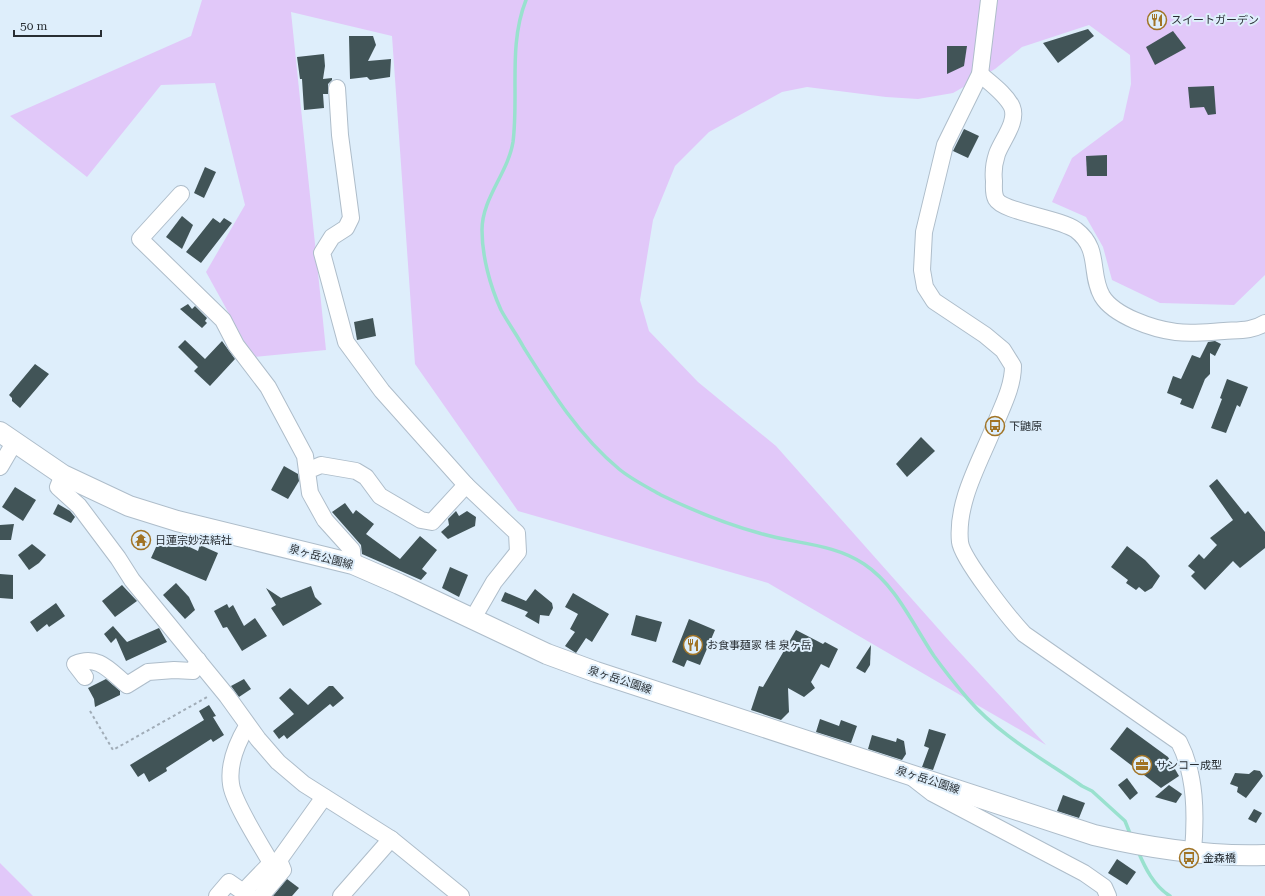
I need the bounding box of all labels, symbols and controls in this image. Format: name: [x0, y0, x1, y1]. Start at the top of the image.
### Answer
restaurant icon: スイートガーデン: [1146, 9, 1168, 31]
scale bar: [14, 12, 101, 38]
place label: スイートガーデン: [1171, 14, 1259, 27]
text: 50 m: [20, 19, 47, 33]
bus stop icon: 下鼬原: [984, 415, 1006, 437]
place label: 下鼬原: [1009, 420, 1042, 433]
temple icon: 日蓮宗妙法結社: [130, 529, 152, 551]
place label: 日蓮宗妙法結社: [155, 534, 232, 547]
street label: 泉ヶ岳公園線: [287, 542, 355, 572]
restaurant icon: お食事麺家 桂 泉ヶ岳: [682, 634, 704, 656]
place label: お食事麺家 桂 泉ヶ岳: [707, 639, 812, 652]
street label: 泉ヶ岳公園線: [587, 664, 653, 696]
office icon: サンコー成型: [1131, 754, 1153, 776]
place label: サンコー成型: [1156, 759, 1222, 772]
street label: 泉ヶ岳公園線: [895, 764, 961, 796]
bus stop icon: 金森橋: [1178, 847, 1200, 869]
place label: 金森橋: [1203, 852, 1236, 865]

